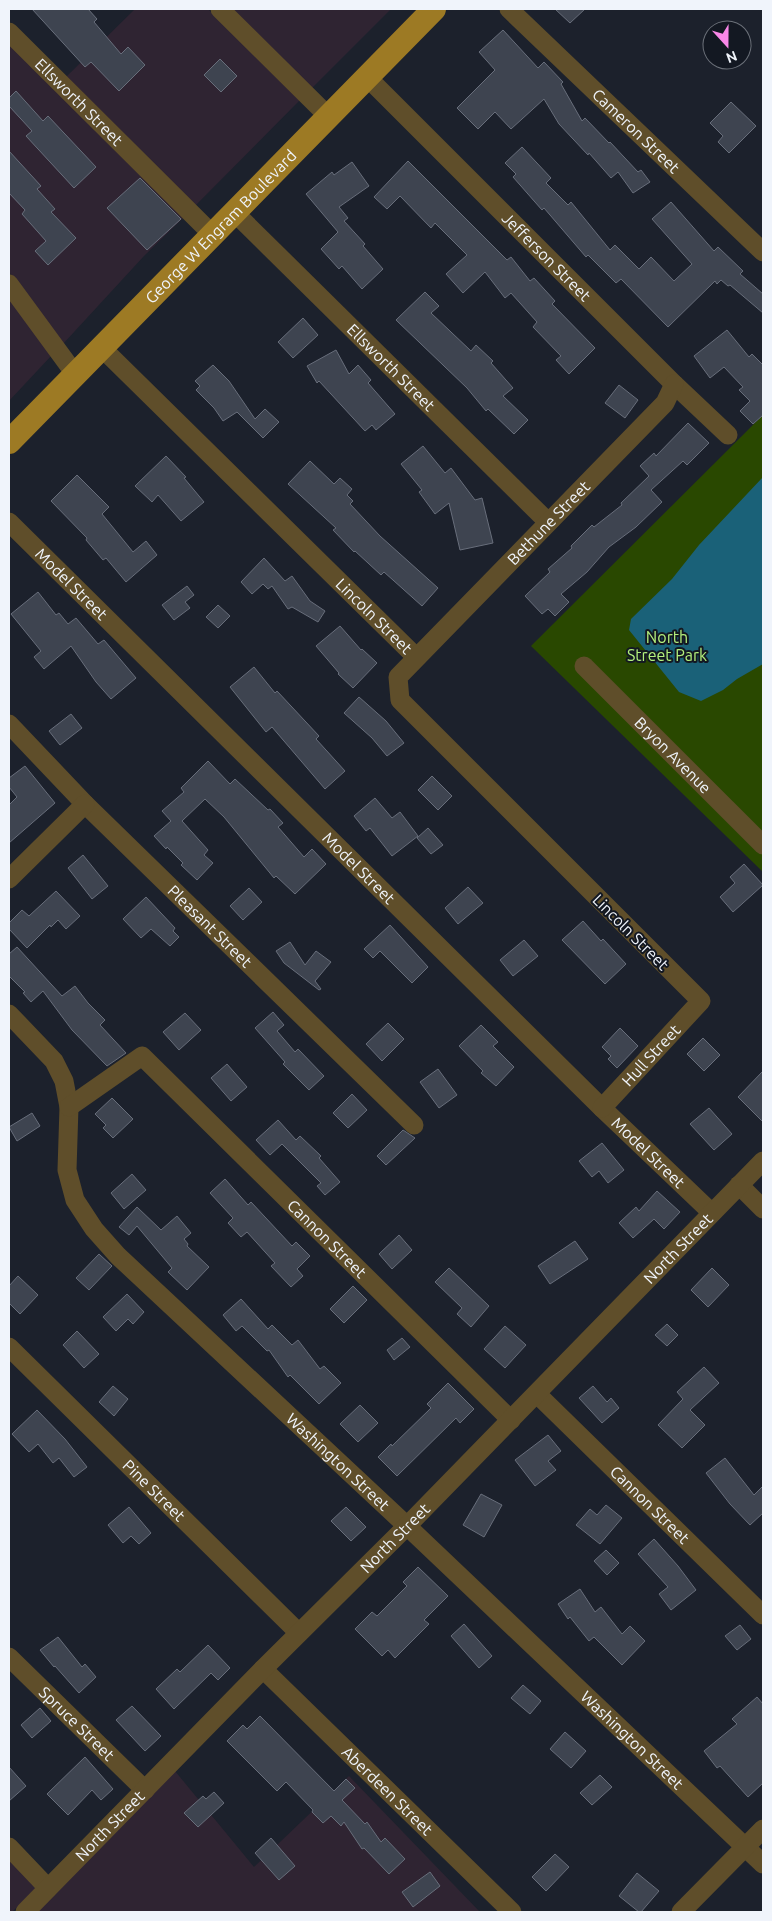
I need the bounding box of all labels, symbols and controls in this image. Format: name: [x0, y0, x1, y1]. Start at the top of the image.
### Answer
north arrow: [702, 20, 752, 70]
text: N: [724, 48, 739, 66]
street label: Ellsworth Street: [32, 55, 127, 150]
street label: Cameron Street: [589, 85, 684, 177]
street label: George W Engram Boulevard: [141, 146, 300, 307]
street label: Jefferson Street: [499, 209, 595, 305]
street label: Ellsworth Street: [344, 320, 439, 415]
street label: Bethune Street: [504, 477, 594, 568]
street label: Model Street: [32, 544, 112, 624]
street label: Lincoln Street: [332, 575, 417, 658]
park label: North Street Park: [627, 628, 707, 664]
street label: Bryon Avenue: [631, 713, 715, 797]
street label: Model Street: [319, 828, 399, 908]
street label: Pleasant Street: [164, 881, 256, 971]
street label: Lincoln Street: [589, 890, 673, 974]
street label: Hull Street: [618, 1020, 684, 1090]
street label: Model Street: [608, 1113, 689, 1192]
street label: Cannon Street: [284, 1196, 371, 1282]
street label: North Street: [640, 1209, 716, 1287]
street label: Washington Street: [283, 1409, 394, 1515]
street label: Pine Street: [119, 1456, 189, 1525]
street label: Cannon Street: [607, 1462, 694, 1547]
street label: North Street: [356, 1499, 434, 1576]
street label: Spruce Street: [36, 1683, 119, 1764]
street label: Washington Street: [577, 1687, 688, 1793]
street label: Aberdeen Street: [339, 1742, 437, 1839]
street label: North Street: [71, 1786, 148, 1864]

